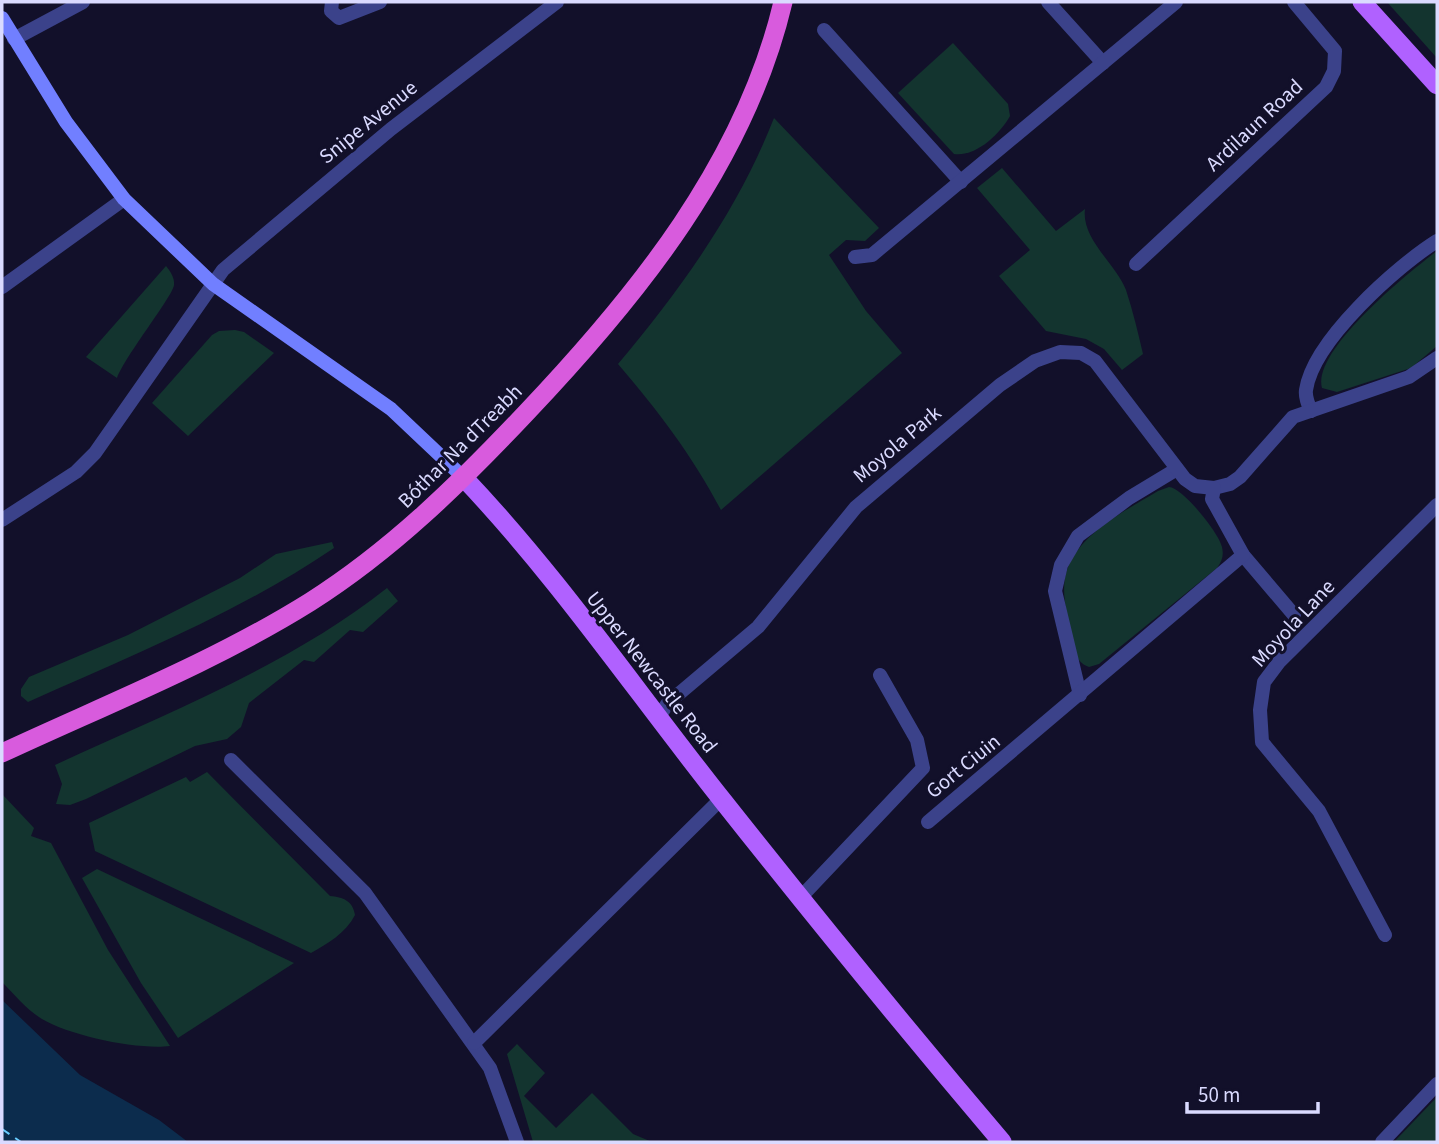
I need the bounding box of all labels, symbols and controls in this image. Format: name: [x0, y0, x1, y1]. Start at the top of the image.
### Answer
street label: Ardilaun Road: [1199, 72, 1309, 178]
street label: Snipe Avenue: [312, 73, 424, 171]
street label: Bóthar Na dTreabh: [391, 377, 529, 515]
street label: Moyola Park: [846, 398, 948, 490]
street label: Moyola Lane: [1244, 572, 1342, 674]
street label: Upper Newcastle Road: [579, 585, 725, 759]
street label: Gort Ciuin: [919, 727, 1007, 805]
scale bar: [1187, 1070, 1318, 1114]
text: 50 m: [1198, 1080, 1240, 1110]

